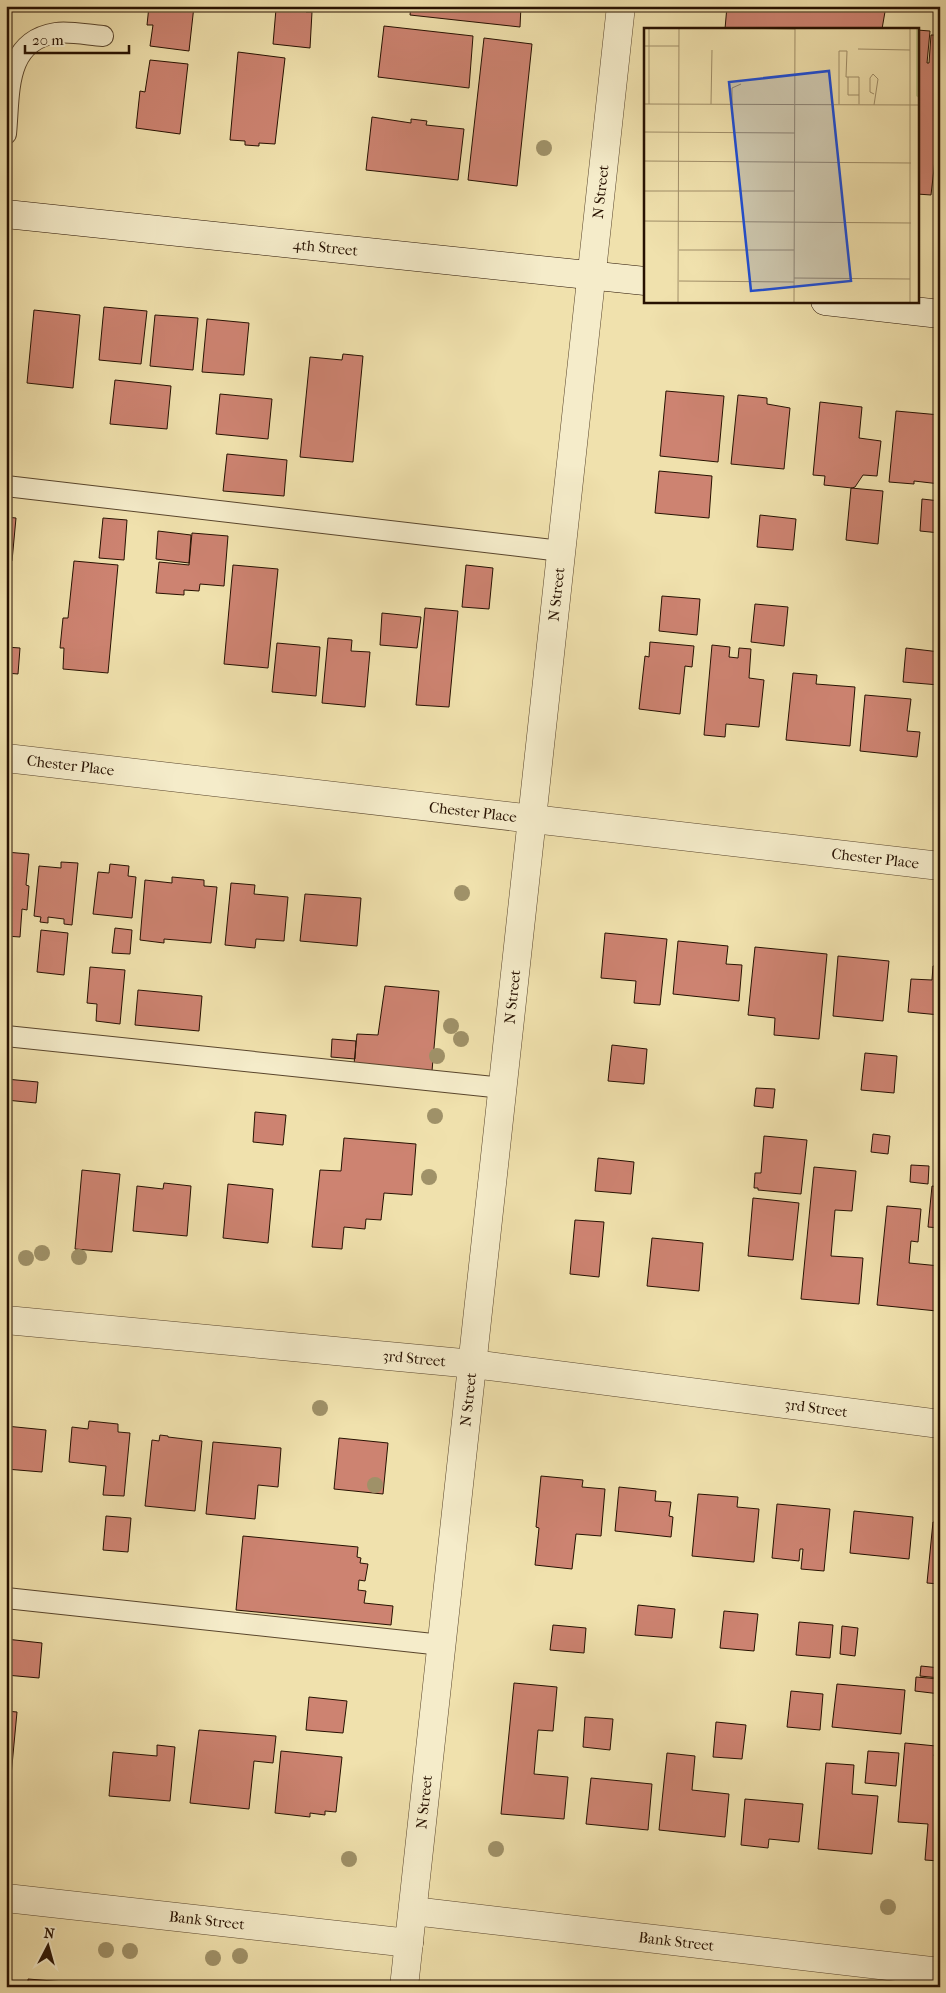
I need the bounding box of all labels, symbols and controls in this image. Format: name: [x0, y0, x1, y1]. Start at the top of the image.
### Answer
scale bar: [25, 22, 129, 54]
inset map: [644, 28, 918, 302]
text: 20 m: [32, 31, 64, 49]
street label: N Street: [589, 163, 613, 220]
street label: 4th Street: [292, 235, 359, 260]
street label: N Street: [545, 566, 569, 622]
street label: Chester Place: [26, 751, 116, 780]
street label: Chester Place: [428, 798, 518, 826]
street label: Chester Place: [830, 845, 921, 873]
street label: N Street: [501, 968, 524, 1025]
street label: 3rd Street: [382, 1347, 447, 1370]
street label: N Street: [456, 1371, 480, 1427]
street label: 3rd Street: [784, 1395, 849, 1421]
street label: N Street: [412, 1774, 436, 1830]
street label: Bank Street: [168, 1907, 246, 1934]
north arrow: [22, 1920, 72, 1970]
text: N: [43, 1925, 56, 1943]
street label: Bank Street: [637, 1928, 716, 1955]

